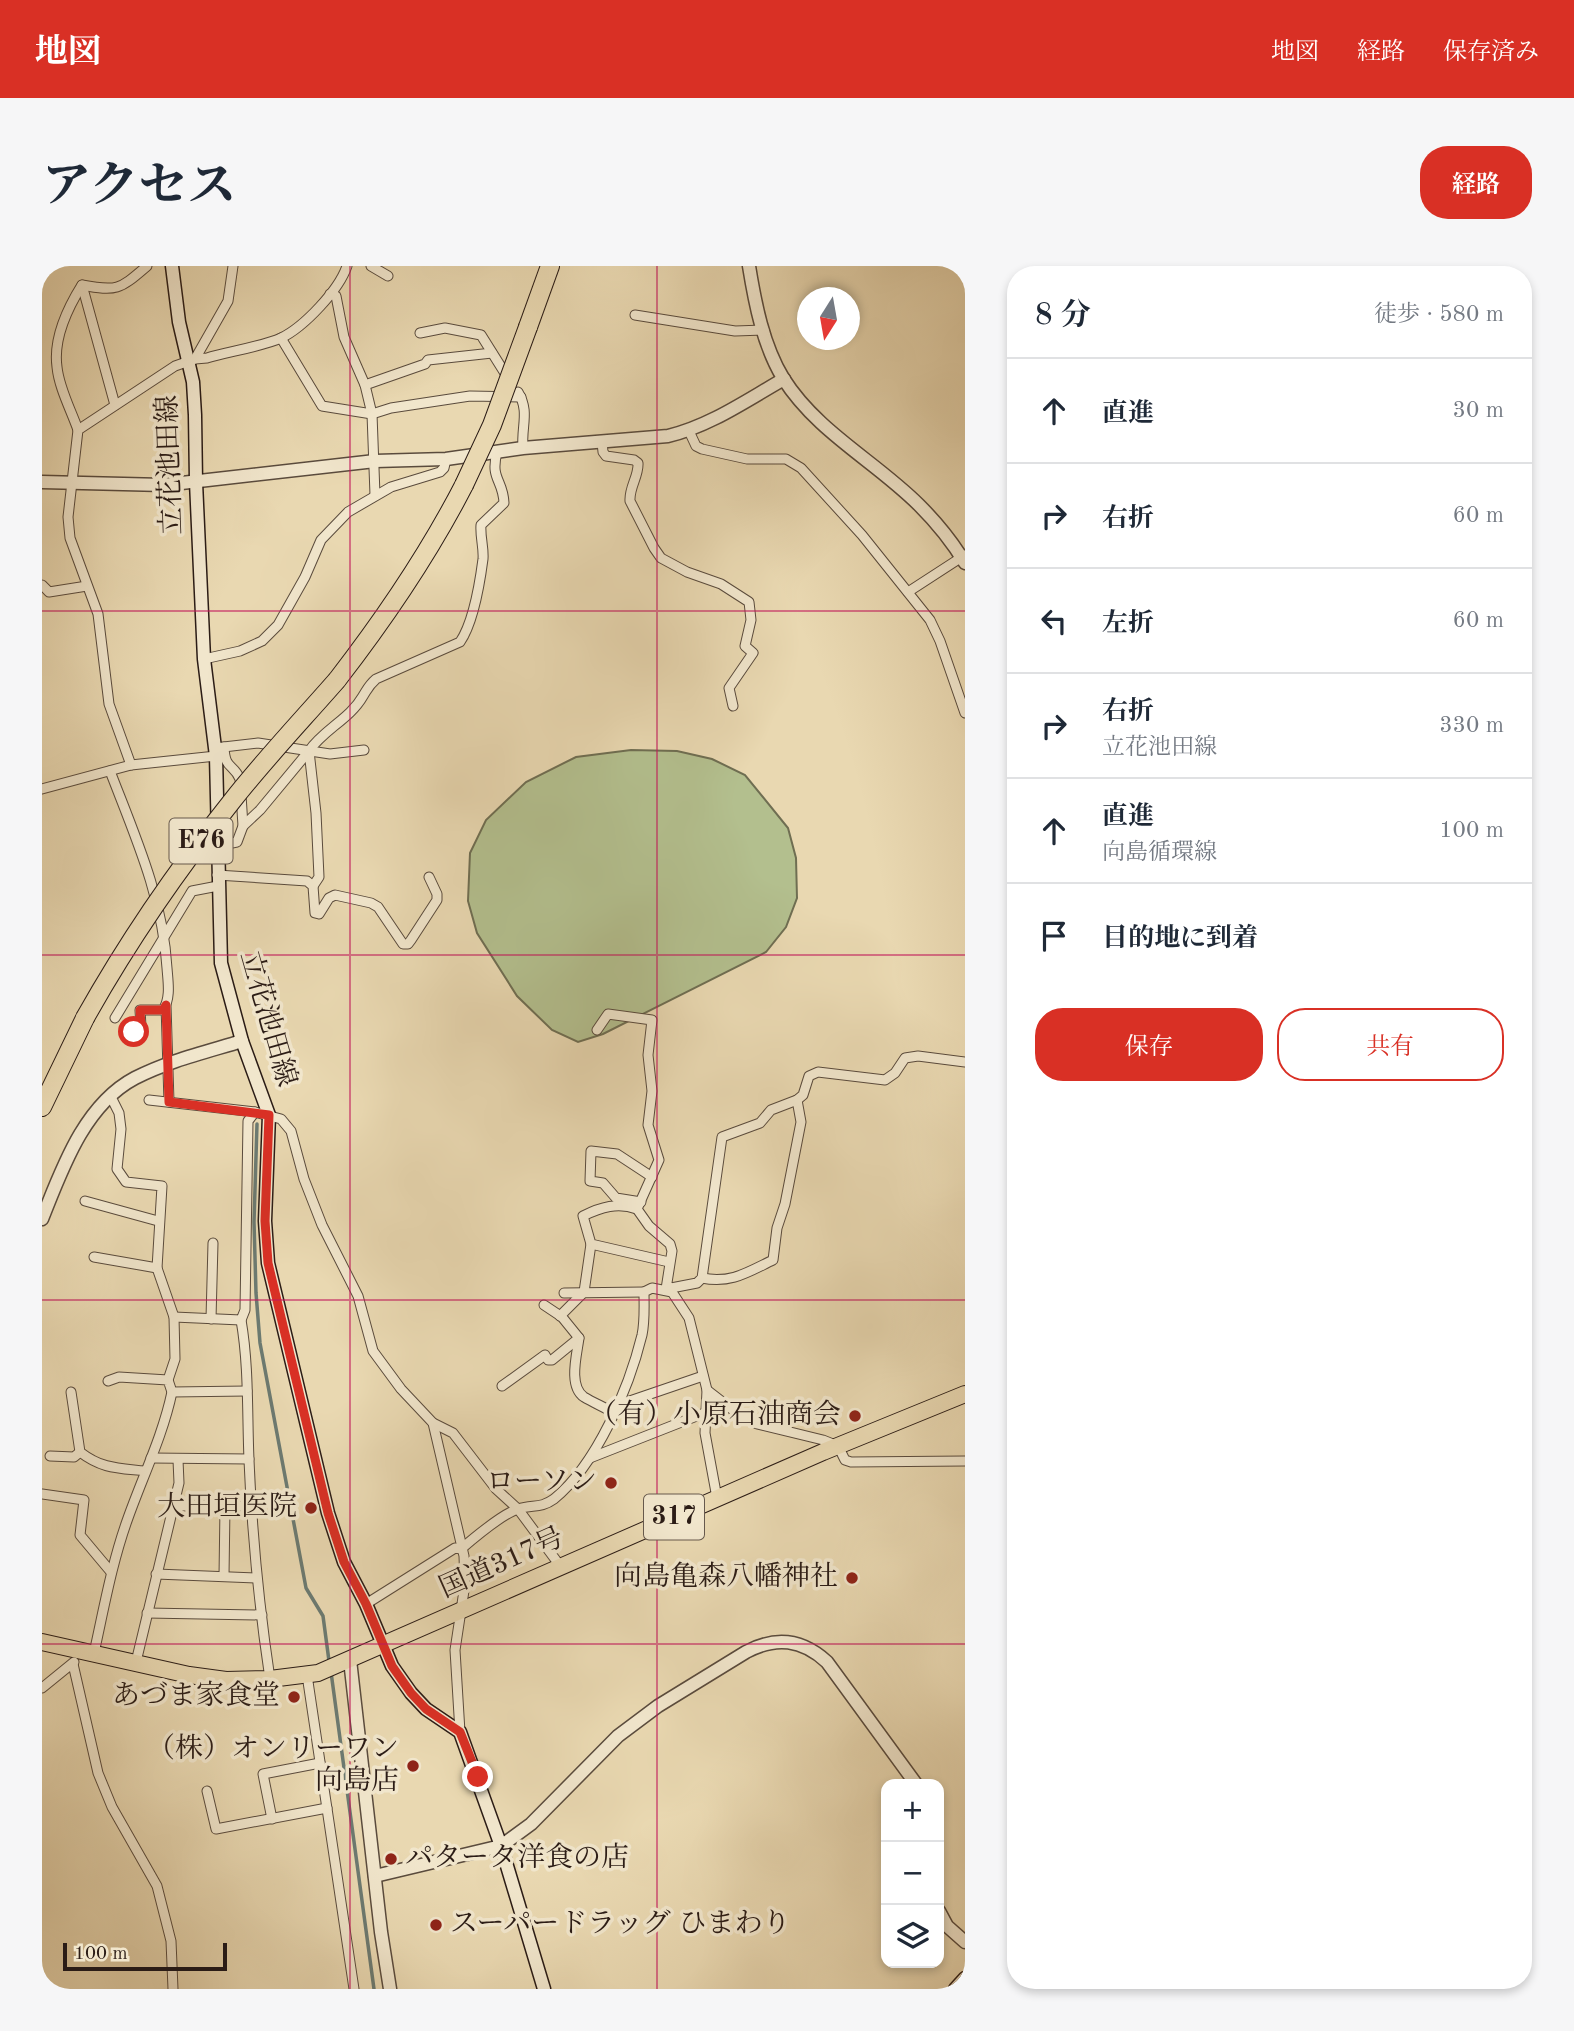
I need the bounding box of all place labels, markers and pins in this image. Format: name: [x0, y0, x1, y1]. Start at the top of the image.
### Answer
place label: （有）小原石油商会: [589, 1399, 841, 1430]
marker: （有）小原石油商会: [847, 1408, 863, 1424]
place label: ローソン: [486, 1469, 597, 1497]
marker: ローソン: [603, 1475, 619, 1491]
place label: 大田垣医院: [157, 1491, 297, 1522]
marker: 大田垣医院: [303, 1500, 319, 1516]
place label: 向島亀森八幡神社: [614, 1561, 838, 1592]
marker: 向島亀森八幡神社: [844, 1570, 860, 1586]
place label: あづま家食堂: [112, 1680, 280, 1711]
marker: あづま家食堂: [286, 1689, 302, 1705]
place label: （株）オンリーワン 向島店: [147, 1733, 399, 1796]
marker: （株）オンリーワン 向島店: [405, 1758, 421, 1774]
place label: パタータ洋食の店: [405, 1842, 629, 1873]
marker: パタータ洋食の店: [383, 1851, 399, 1867]
place label: スーパードラッグ ひまわり: [450, 1909, 790, 1939]
marker: スーパードラッグ ひまわり: [428, 1917, 444, 1933]

